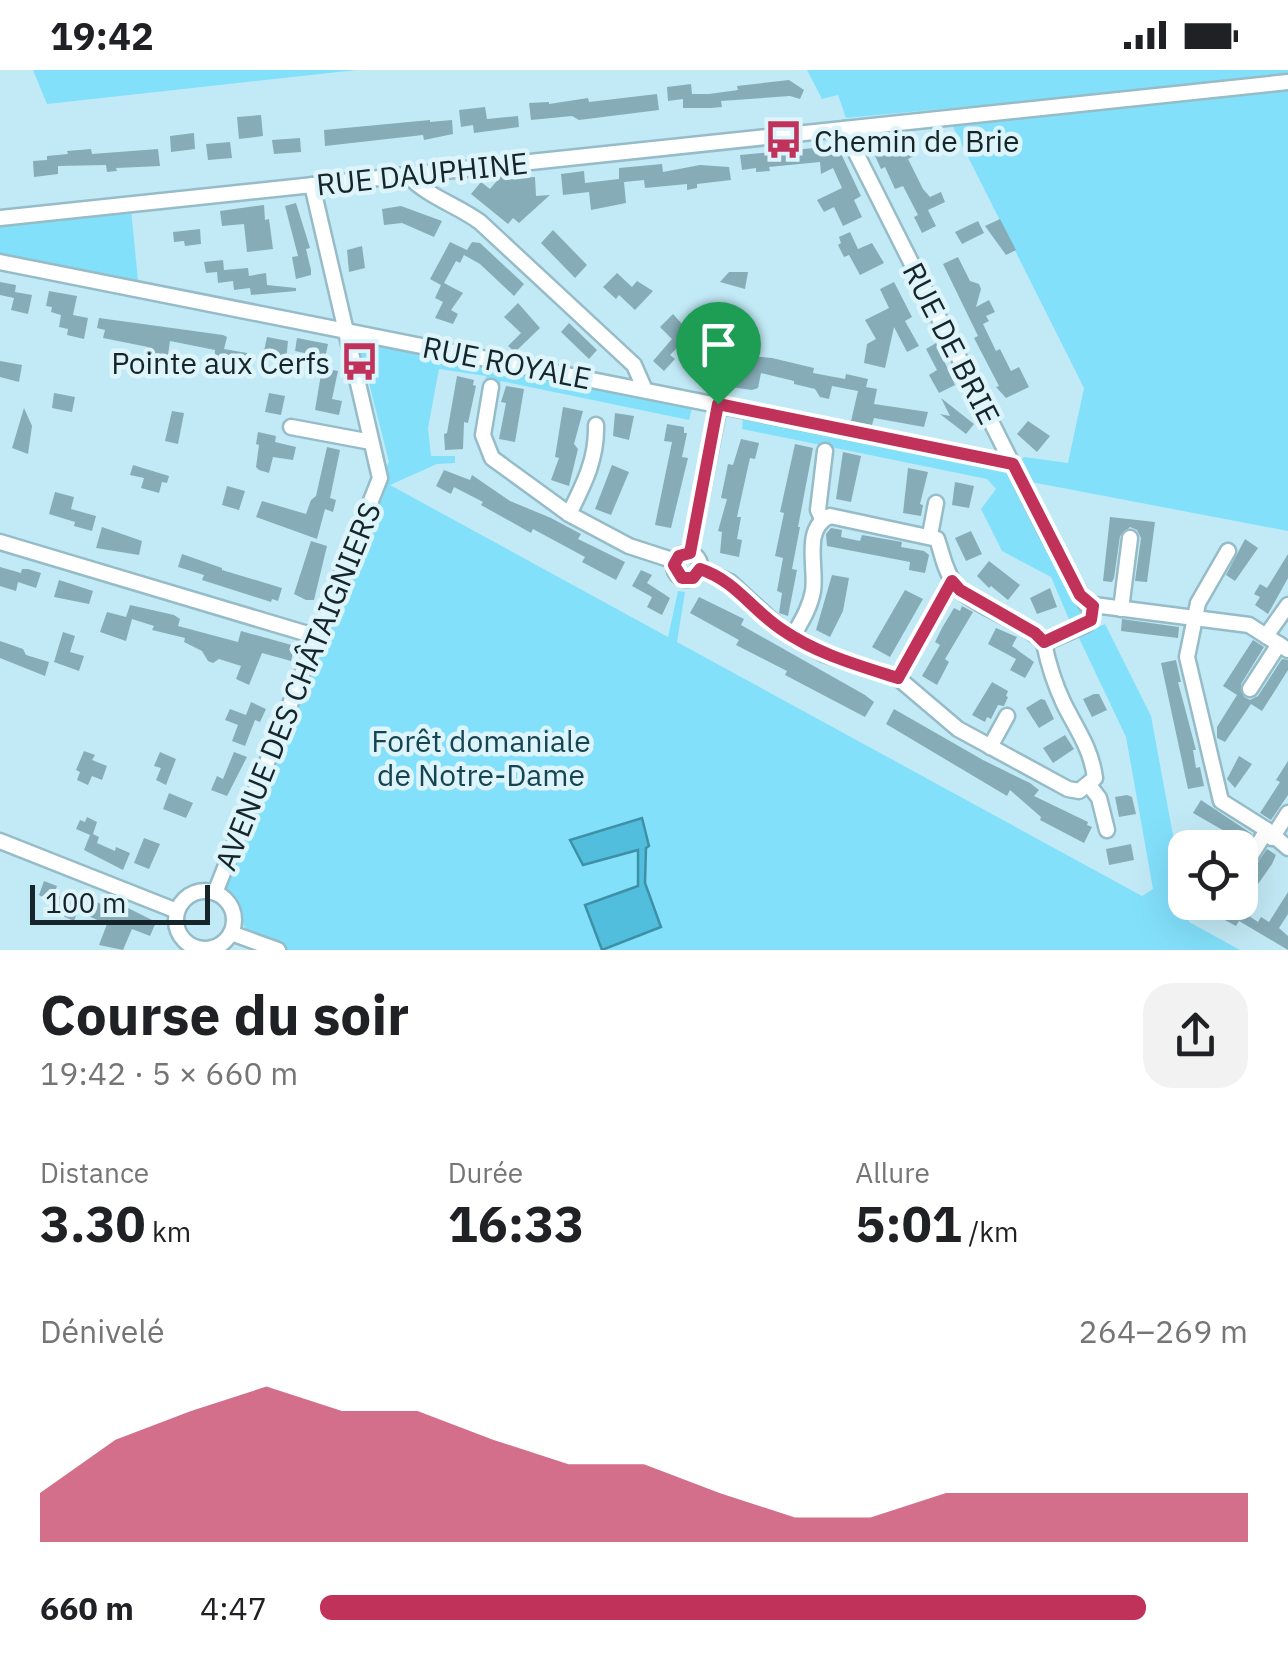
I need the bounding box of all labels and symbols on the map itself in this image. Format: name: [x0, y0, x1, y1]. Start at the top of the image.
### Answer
bus stop icon: Chemin de Brie: [763, 119, 805, 161]
place label: Chemin de Brie: [814, 121, 1019, 160]
street label: RUE DAUPHINE: [314, 142, 530, 204]
street label: RUE DE BRIE: [895, 255, 1009, 431]
pin: [676, 302, 761, 405]
street label: RUE ROYALE: [419, 327, 595, 397]
bus stop icon: Pointe aux Cerfs: [339, 341, 381, 383]
place label: Pointe aux Cerfs: [111, 343, 330, 382]
street label: AVENUE DES CHÂTAIGNIERS: [205, 496, 389, 876]
park label: Forêt domaniale de Notre-Dame: [371, 721, 591, 794]
scale bar: [30, 880, 210, 924]

